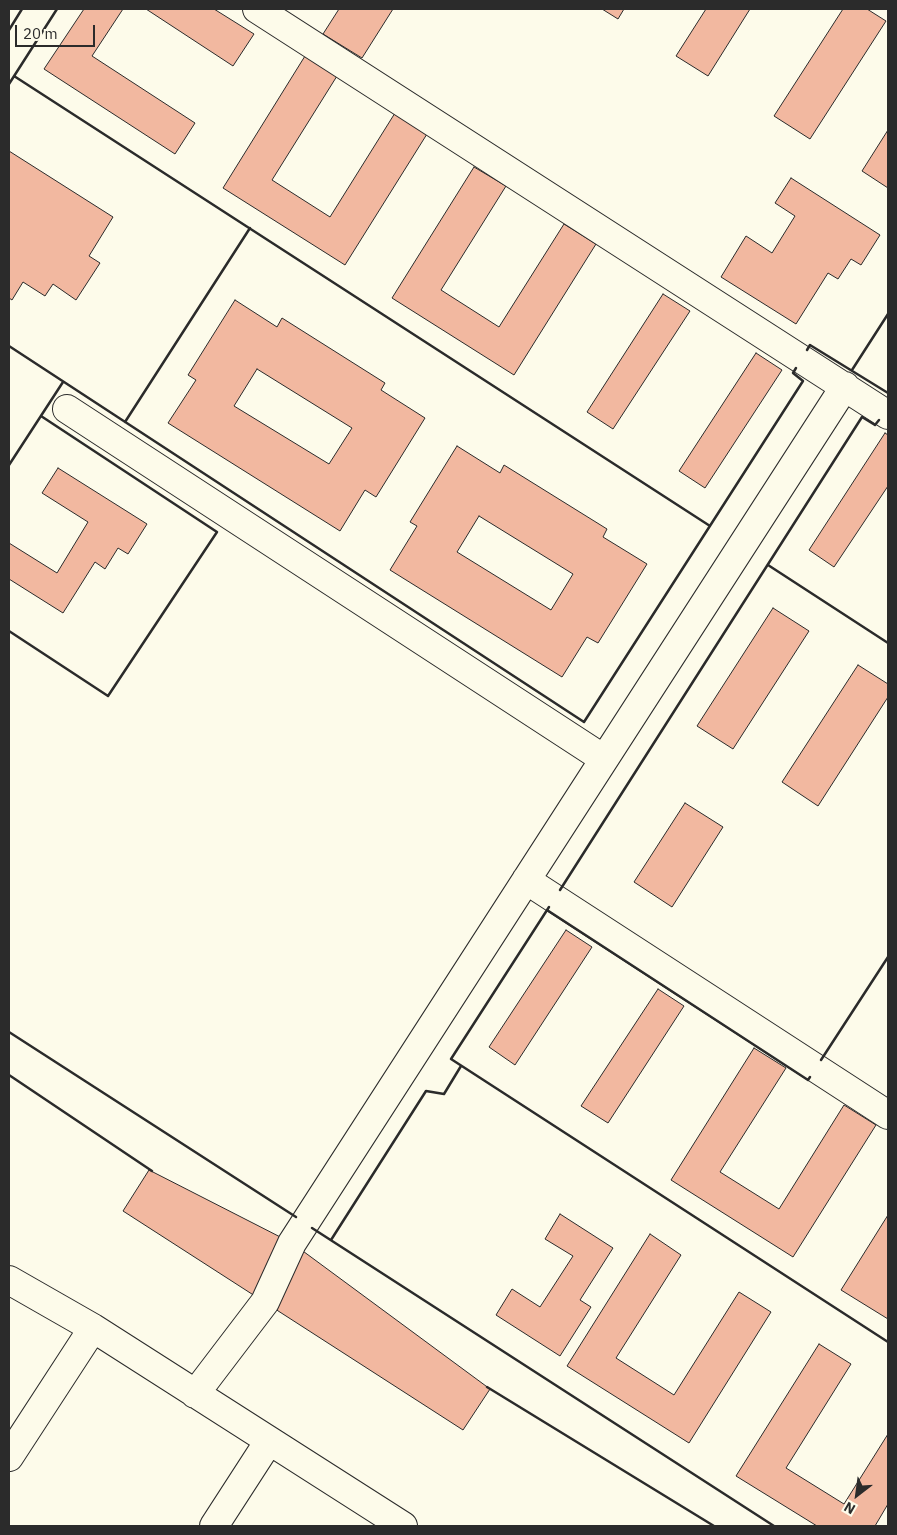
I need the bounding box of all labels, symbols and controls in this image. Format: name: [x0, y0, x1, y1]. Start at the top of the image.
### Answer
scale bar: [18, 15, 98, 47]
text: 20 m: [23, 24, 58, 43]
north arrow: [832, 1470, 882, 1520]
text: N: [841, 1498, 858, 1518]

